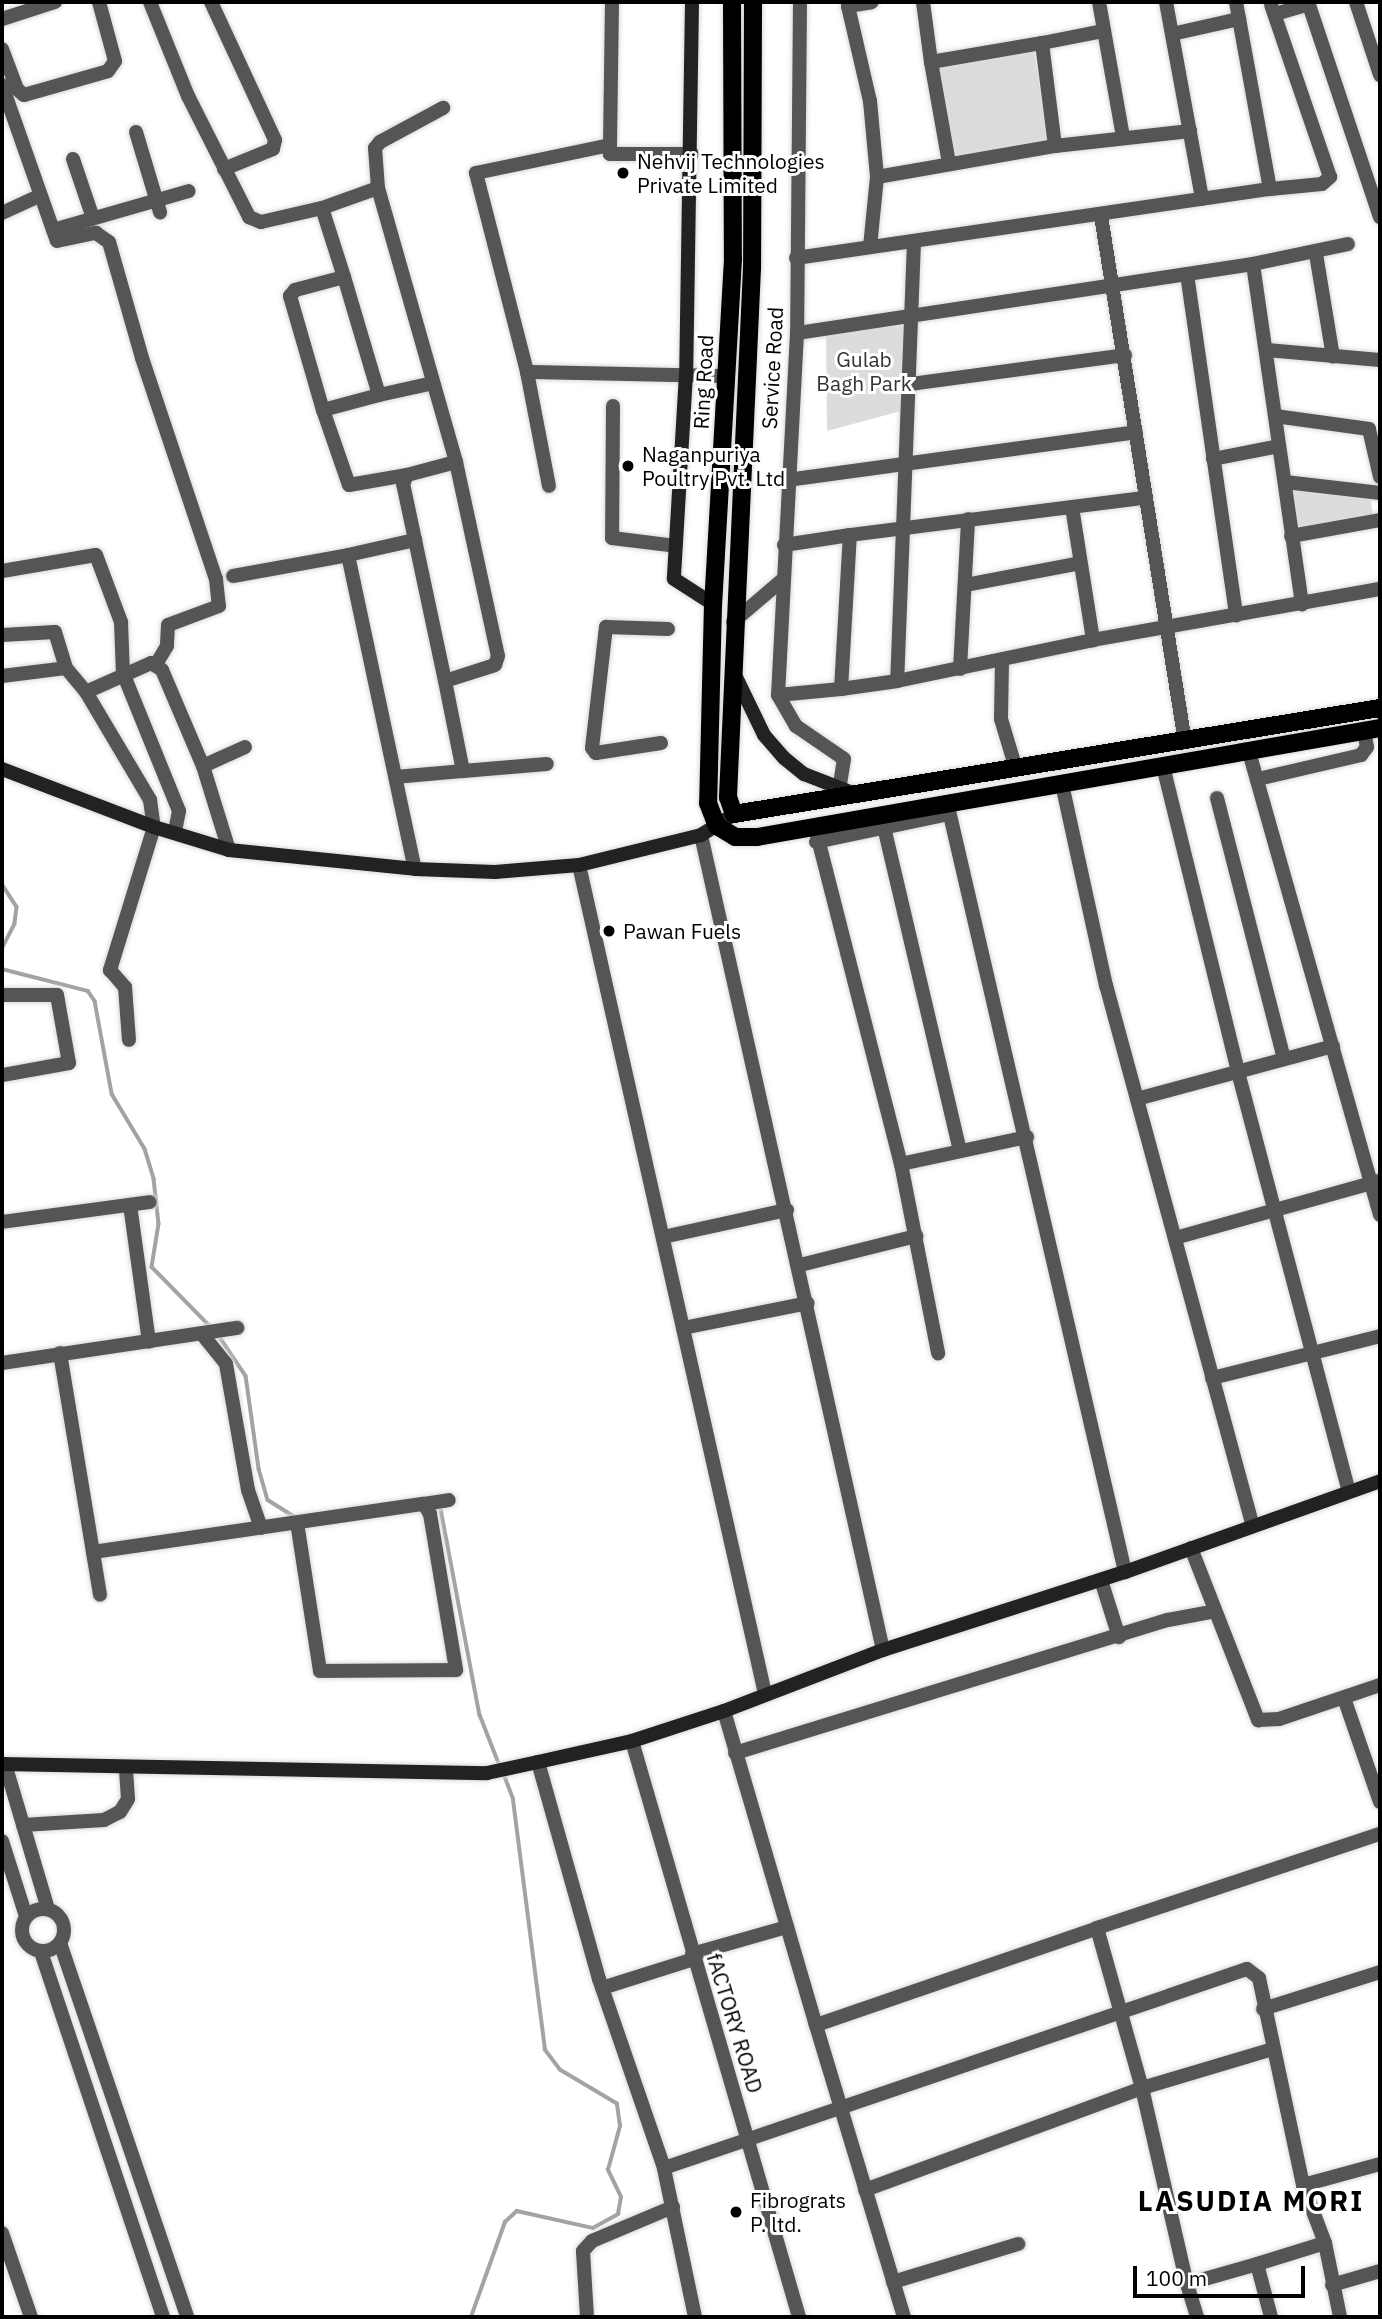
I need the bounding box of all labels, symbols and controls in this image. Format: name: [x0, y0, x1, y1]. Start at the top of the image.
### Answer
place label: Nehvij Technologies Private Limited: [637, 148, 825, 198]
marker: Nehvij Technologies Private Limited: [615, 165, 631, 181]
street label: Service Road: [756, 306, 788, 430]
street label: Ring Road: [688, 334, 718, 430]
park label: Gulab Bagh Park: [816, 346, 912, 396]
place label: Naganpuriya Poultry Pvt. Ltd: [642, 441, 785, 491]
marker: Naganpuriya Poultry Pvt. Ltd: [620, 458, 636, 474]
place label: Pawan Fuels: [623, 918, 741, 944]
marker: Pawan Fuels: [601, 923, 617, 939]
street label: fACTORY ROAD: [702, 1950, 768, 2096]
district label: LASUDIA MORI: [1139, 2184, 1363, 2218]
place label: Fibrograts P. ltd.: [750, 2187, 846, 2237]
marker: Fibrograts P. ltd.: [728, 2204, 744, 2220]
scale bar: [1137, 2252, 1308, 2296]
text: 100 m: [1146, 2264, 1207, 2292]

